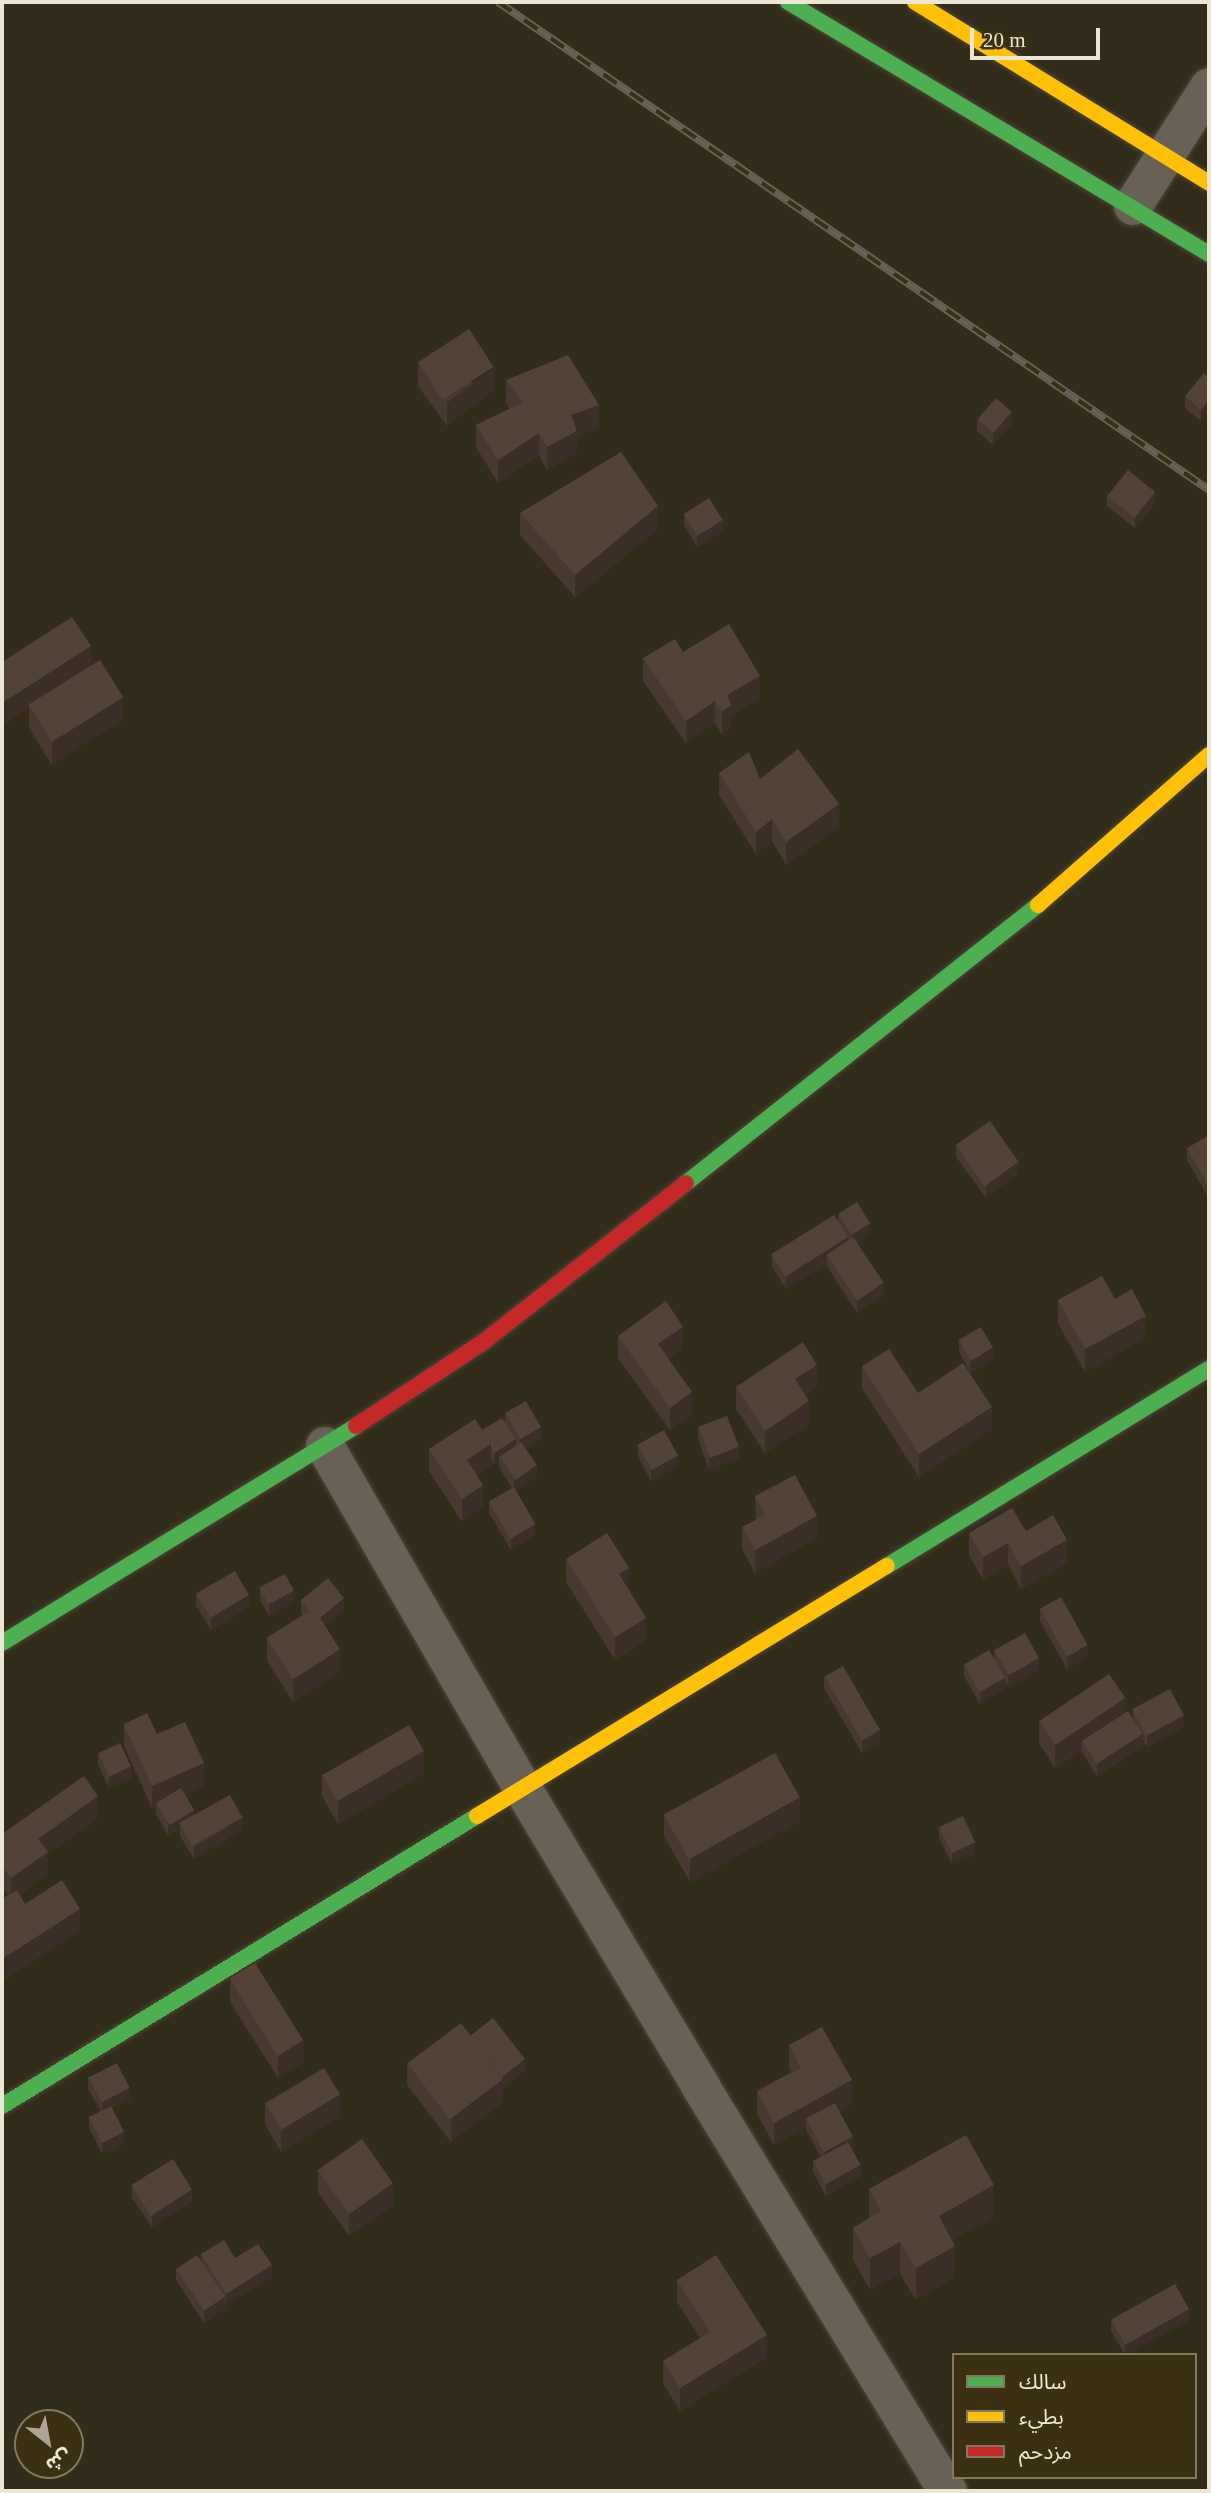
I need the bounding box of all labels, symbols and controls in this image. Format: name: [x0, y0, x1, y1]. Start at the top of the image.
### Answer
scale bar: [973, 14, 1102, 58]
text: 20 m: [983, 28, 1026, 52]
legend: [952, 2353, 1197, 2479]
text: سالك: [1019, 2370, 1066, 2394]
text: بطيء: [1019, 2405, 1064, 2429]
north arrow: [14, 2409, 84, 2479]
text: مزدحم: [1019, 2440, 1072, 2464]
text: ش: [42, 2445, 76, 2476]

